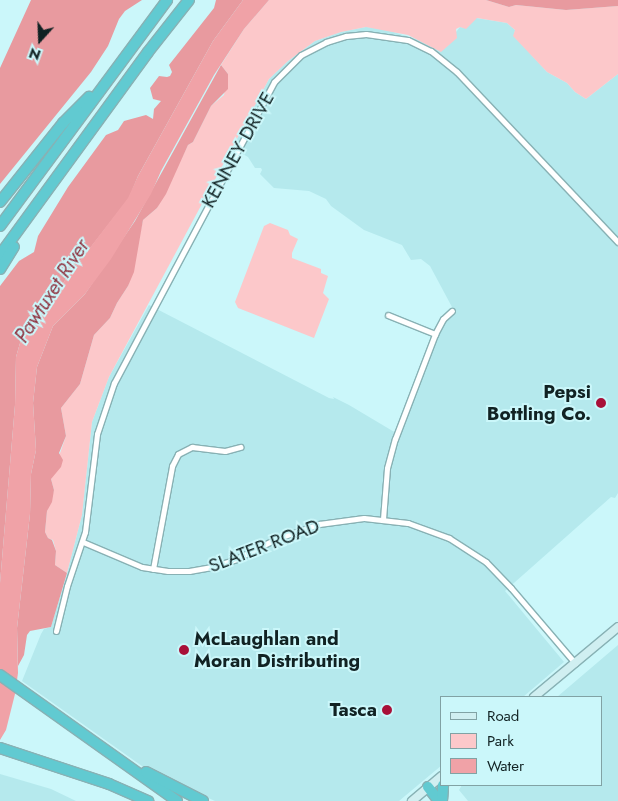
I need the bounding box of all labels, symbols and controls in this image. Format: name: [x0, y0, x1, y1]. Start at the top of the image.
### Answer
north arrow: [15, 15, 65, 65]
text: N: [26, 43, 44, 65]
street label: KENNEY DRIVE: [197, 88, 279, 212]
water label: Pawtuxet River: [10, 235, 94, 347]
place label: Pepsi Bottling Co.: [487, 381, 591, 425]
marker: Pepsi Bottling Co.: [595, 397, 607, 409]
street label: SLATER ROAD: [205, 514, 323, 578]
place label: McLaughlan and Moran Distributing: [194, 628, 360, 672]
marker: McLaughlan and Moran Distributing: [178, 644, 190, 656]
legend: [440, 696, 603, 786]
place label: Tasca: [330, 699, 377, 721]
marker: Tasca: [381, 704, 393, 716]
text: Road: [487, 705, 519, 727]
text: Park: [487, 730, 514, 752]
text: Water: [487, 755, 524, 777]

